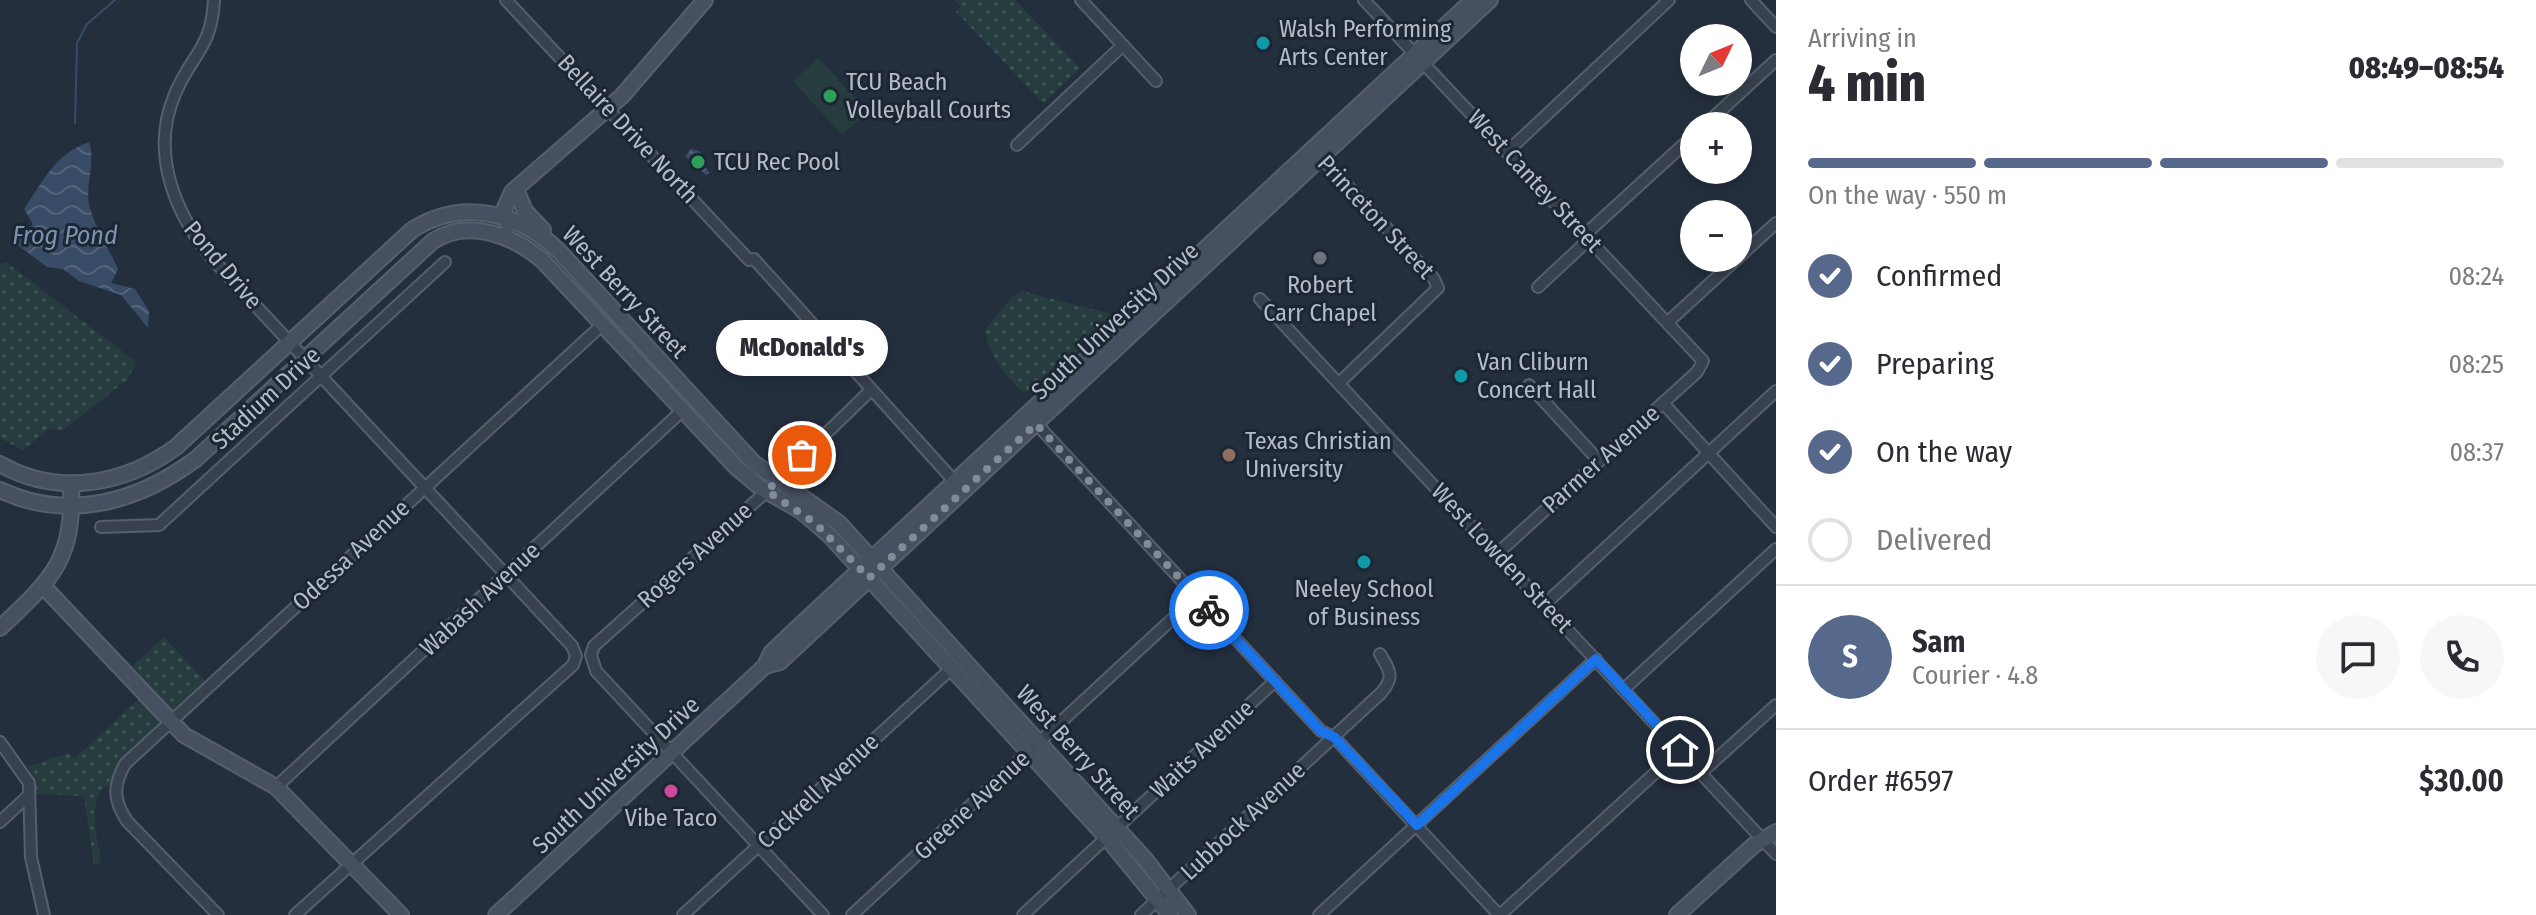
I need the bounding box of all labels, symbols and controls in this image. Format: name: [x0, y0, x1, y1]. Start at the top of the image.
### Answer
place label: Walsh Performing Arts Center: [1279, 15, 1452, 71]
text: Arriving in: [1808, 23, 1917, 54]
north arrow: [1680, 24, 1752, 96]
map controls: [1680, 24, 1752, 272]
marker: Walsh Performing Arts Center: [1254, 34, 1272, 52]
street label: Bellaire Drive North: [552, 49, 704, 209]
text: 08:49–08:54: [2348, 50, 2504, 86]
text: 4 min: [1808, 52, 1926, 115]
place label: TCU Beach Volleyball Courts: [846, 68, 1011, 124]
marker: TCU Beach Volleyball Courts: [821, 87, 839, 105]
street label: West Cantey Street: [1462, 104, 1608, 258]
button: +: [1680, 112, 1752, 184]
place label: TCU Rec Pool: [714, 148, 840, 176]
street label: Princeton Street: [1312, 150, 1440, 285]
marker: TCU Rec Pool: [689, 153, 707, 171]
text: On the way · 550 m: [1808, 180, 2007, 211]
button: −: [1680, 200, 1752, 272]
street label: Pond Drive: [178, 215, 268, 315]
water label: Frog Pond: [12, 220, 118, 251]
street label: West Berry Street: [557, 220, 693, 364]
street label: South University Drive: [1026, 237, 1204, 405]
marker: Robert Carr Chapel: [1311, 249, 1329, 267]
icon: check: [1808, 254, 1852, 298]
text: Confirmed: [1876, 258, 2002, 294]
text: 08:24: [2448, 261, 2504, 292]
place label: Robert Carr Chapel: [1263, 271, 1377, 327]
callout: McDonald's: [716, 319, 888, 375]
text: McDonald's: [740, 332, 864, 363]
street label: Stadium Drive: [206, 341, 326, 455]
icon: check: [1808, 342, 1852, 386]
text: Preparing: [1876, 346, 1994, 382]
place label: Van Cliburn Concert Hall: [1477, 348, 1596, 404]
text: 08:25: [2449, 349, 2504, 380]
marker: Van Cliburn Concert Hall: [1452, 367, 1470, 385]
street label: Parmer Avenue: [1537, 399, 1665, 519]
pin: [768, 421, 836, 489]
place label: Texas Christian University: [1245, 427, 1392, 483]
icon: check: [1808, 430, 1852, 474]
icon: bag: [780, 433, 824, 477]
text: On the way: [1876, 434, 2012, 470]
text: 08:37: [2450, 437, 2504, 468]
marker: Texas Christian University: [1220, 446, 1238, 464]
street label: West Lowden Street: [1426, 478, 1578, 639]
street label: Odessa Avenue: [287, 494, 415, 616]
street label: Rogers Avenue: [632, 496, 758, 614]
text: Delivered: [1876, 522, 1992, 558]
street label: Wabash Avenue: [414, 536, 546, 662]
marker: Neeley School of Business: [1355, 553, 1373, 571]
courier: [1169, 570, 1249, 650]
place label: Neeley School of Business: [1294, 575, 1434, 631]
icon: bike: [1187, 588, 1231, 632]
button: chat: [2316, 615, 2400, 699]
button: phone: [2420, 615, 2504, 699]
text: Sam: [1912, 624, 1965, 660]
text: S: [1842, 639, 1858, 675]
text: Courier · 4.8: [1912, 660, 2038, 691]
street label: West Berry Street: [1011, 679, 1146, 825]
street label: South University Drive: [527, 691, 705, 859]
street label: Waits Avenue: [1145, 694, 1259, 804]
pin: [1646, 716, 1714, 784]
street label: Cockrell Avenue: [751, 728, 885, 854]
icon: home: [1658, 728, 1702, 772]
street label: Greene Avenue: [909, 744, 1035, 866]
street label: Lubbock Avenue: [1175, 756, 1311, 886]
text: Order #6597: [1808, 763, 1953, 799]
text: $30.00: [2419, 763, 2504, 799]
marker: Vibe Taco: [662, 782, 680, 800]
place label: Vibe Taco: [625, 804, 717, 832]

